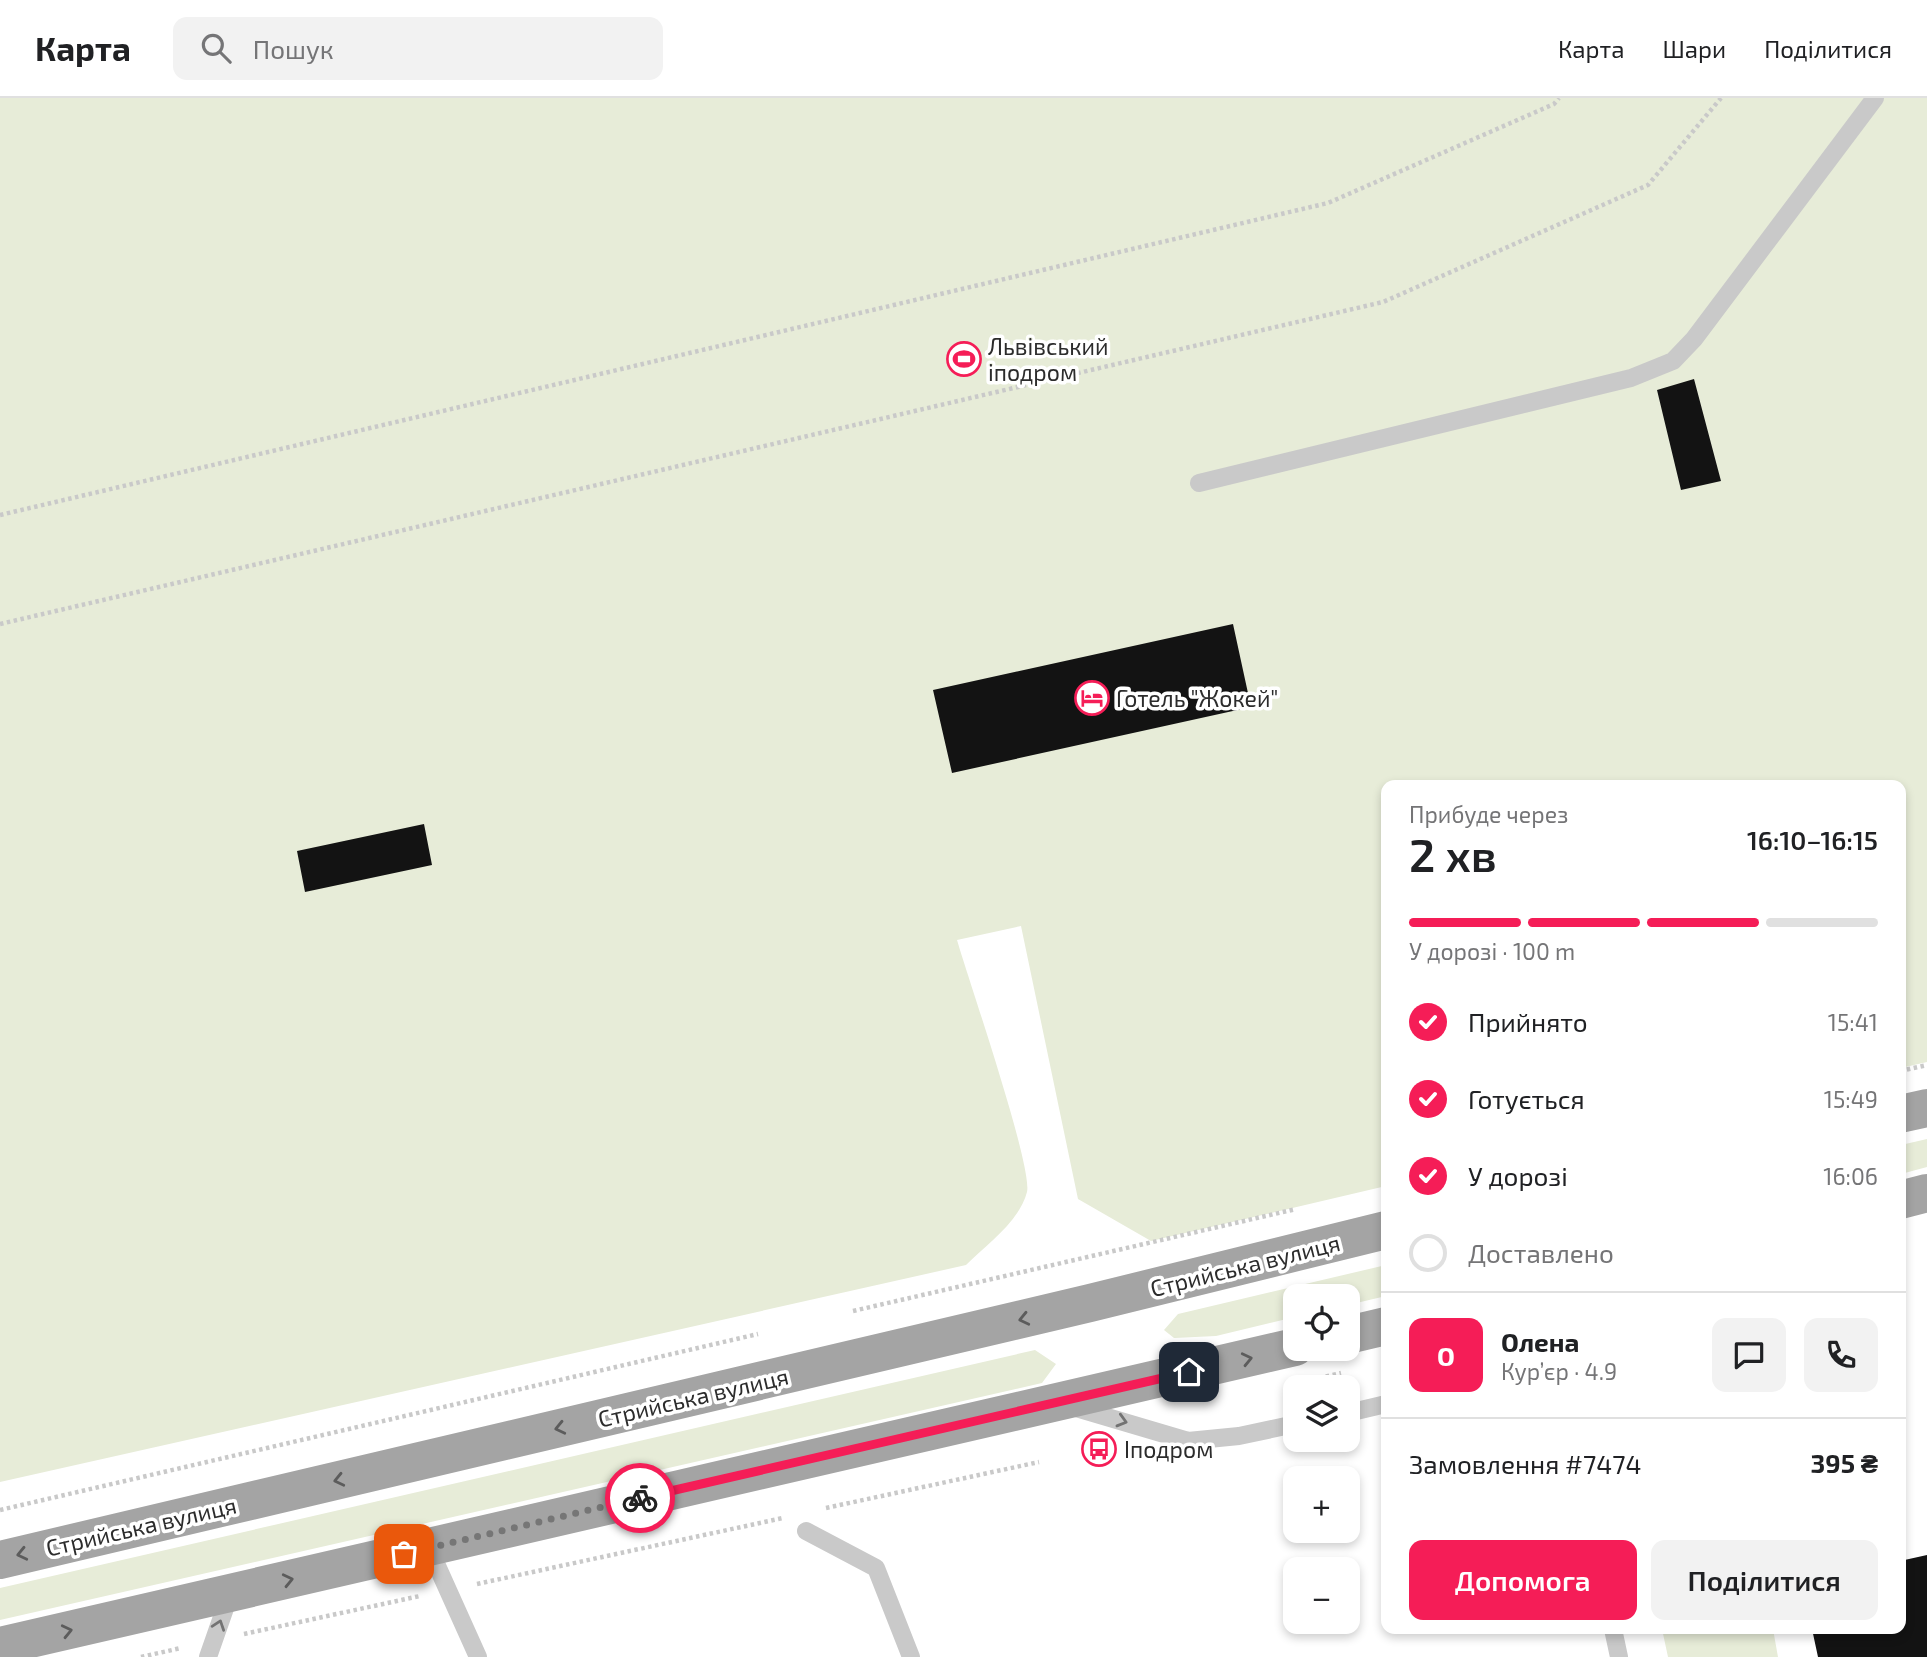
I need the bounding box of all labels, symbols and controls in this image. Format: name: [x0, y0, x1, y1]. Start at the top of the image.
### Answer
search box: [173, 17, 663, 80]
text: Карта: [35, 28, 131, 68]
icon: search: [197, 29, 235, 67]
text: Пошук: [253, 33, 334, 64]
text: Карта: [1558, 34, 1625, 63]
text: Шари: [1663, 34, 1726, 63]
text: Поділитися: [1764, 34, 1892, 63]
place label: Львівський іподром: [988, 332, 1109, 386]
sports icon: Львівський іподром: [945, 340, 983, 378]
hotel icon: Готель "Жокей": [1073, 679, 1111, 717]
place label: Готель "Жокей": [1116, 684, 1278, 712]
text: Прибуде через: [1409, 800, 1569, 828]
text: 16:10–16:15: [1747, 824, 1878, 855]
text: 2 хв: [1409, 826, 1497, 881]
text: У дорозі · 100 m: [1409, 937, 1575, 965]
icon: check: [1409, 1003, 1447, 1041]
text: Прийнято: [1468, 1006, 1588, 1037]
text: 15:41: [1828, 1008, 1878, 1036]
icon: check: [1409, 1080, 1447, 1118]
text: Готується: [1468, 1083, 1585, 1114]
text: 15:49: [1824, 1085, 1878, 1113]
icon: check: [1409, 1157, 1447, 1195]
text: У дорозі: [1468, 1160, 1568, 1191]
text: 16:06: [1823, 1162, 1878, 1190]
street label: Стрийська вулиця: [1147, 1228, 1343, 1303]
text: Доставлено: [1468, 1237, 1614, 1268]
map controls: [1283, 1284, 1360, 1634]
button: locate: [1283, 1284, 1360, 1361]
one-way arrow: [1018, 1311, 1030, 1325]
button: chat: [1712, 1318, 1786, 1392]
button: phone: [1804, 1318, 1878, 1392]
text: Олена: [1501, 1326, 1579, 1357]
text: О: [1437, 1340, 1455, 1371]
pin: [1159, 1342, 1219, 1402]
one-way arrow: [1241, 1352, 1253, 1367]
icon: home: [1170, 1353, 1208, 1391]
text: Кур’єр · 4.9: [1501, 1357, 1617, 1385]
street label: Стрийська вулиця: [595, 1361, 791, 1434]
button: layers: [1283, 1375, 1360, 1452]
one-way arrow: [1116, 1413, 1128, 1428]
one-way arrow: [555, 1420, 567, 1434]
bus stop icon: Іподром: [1080, 1430, 1118, 1468]
place label: Іподром: [1124, 1435, 1213, 1463]
text: 395 ₴: [1811, 1447, 1878, 1478]
text: Замовлення #7474: [1409, 1448, 1642, 1479]
courier: [605, 1463, 675, 1533]
button: +: [1283, 1466, 1360, 1543]
one-way arrow: [333, 1472, 345, 1486]
icon: bike: [621, 1479, 659, 1517]
street label: Стрийська вулиця: [43, 1490, 239, 1563]
pin: [374, 1524, 434, 1584]
icon: bag: [385, 1535, 423, 1573]
button: Допомога: [1409, 1540, 1637, 1620]
button: Поділитися: [1651, 1540, 1878, 1620]
one-way arrow: [16, 1546, 28, 1561]
button: −: [1283, 1557, 1360, 1634]
one-way arrow: [282, 1574, 294, 1588]
one-way arrow: [211, 1620, 225, 1632]
one-way arrow: [60, 1625, 72, 1639]

